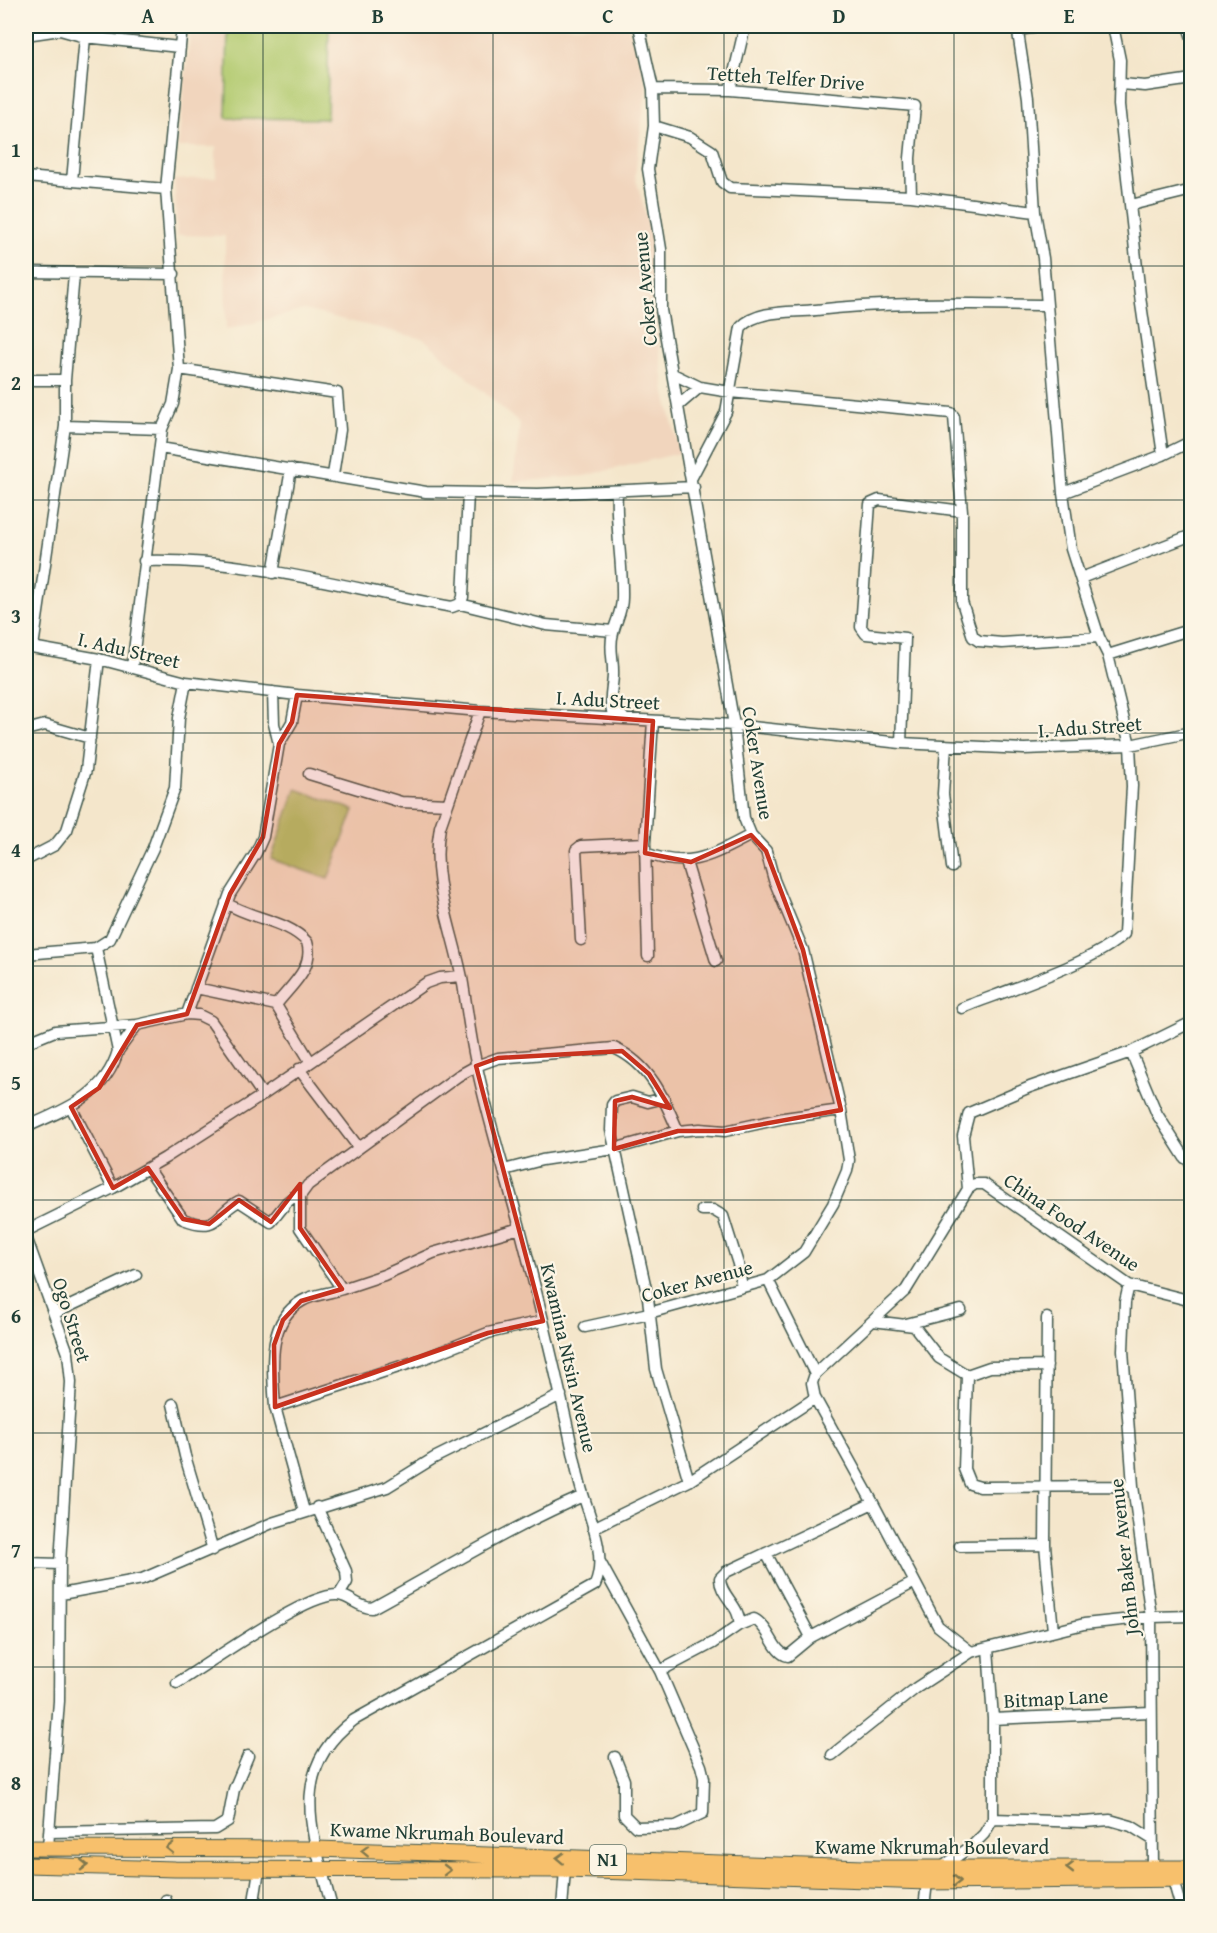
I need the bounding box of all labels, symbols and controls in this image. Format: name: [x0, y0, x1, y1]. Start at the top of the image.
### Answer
text: A: [142, 1, 155, 30]
text: B: [372, 1, 384, 30]
text: C: [602, 1, 614, 30]
text: D: [832, 1, 846, 30]
text: E: [1064, 1, 1075, 30]
street label: Tetteh Telfer Drive: [706, 58, 866, 97]
text: 1: [11, 135, 21, 164]
street label: Coker Avenue: [625, 231, 664, 347]
text: 2: [11, 368, 21, 397]
text: 3: [11, 601, 21, 630]
street label: I. Adu Street: [75, 624, 183, 675]
street label: I. Adu Street: [555, 682, 661, 717]
street label: Coker Avenue: [735, 704, 782, 822]
street label: I. Adu Street: [1037, 708, 1143, 745]
text: 4: [11, 835, 21, 864]
text: 5: [11, 1068, 21, 1097]
street label: China Food Avenue: [998, 1165, 1146, 1278]
street label: Coker Avenue: [638, 1252, 756, 1309]
street label: Kwamina Ntsin Avenue: [534, 1261, 605, 1455]
street label: Ogo Street: [46, 1274, 99, 1366]
text: 6: [11, 1301, 21, 1330]
street label: John Baker Avenue: [1101, 1477, 1146, 1640]
text: 7: [11, 1535, 21, 1564]
street label: Bitmap Lane: [1003, 1680, 1109, 1715]
text: 8: [11, 1768, 21, 1797]
street label: Kwame Nkrumah Boulevard: [330, 1814, 565, 1851]
street label: Kwame Nkrumah Boulevard: [815, 1832, 1049, 1861]
one-way arrow: [166, 1841, 175, 1854]
one-way arrow: [361, 1844, 370, 1857]
road number: N1: [590, 1845, 626, 1875]
one-way arrow: [556, 1852, 565, 1864]
one-way arrow: [79, 1859, 88, 1871]
one-way arrow: [1066, 1862, 1075, 1874]
one-way arrow: [442, 1864, 451, 1876]
one-way arrow: [952, 1875, 961, 1887]

